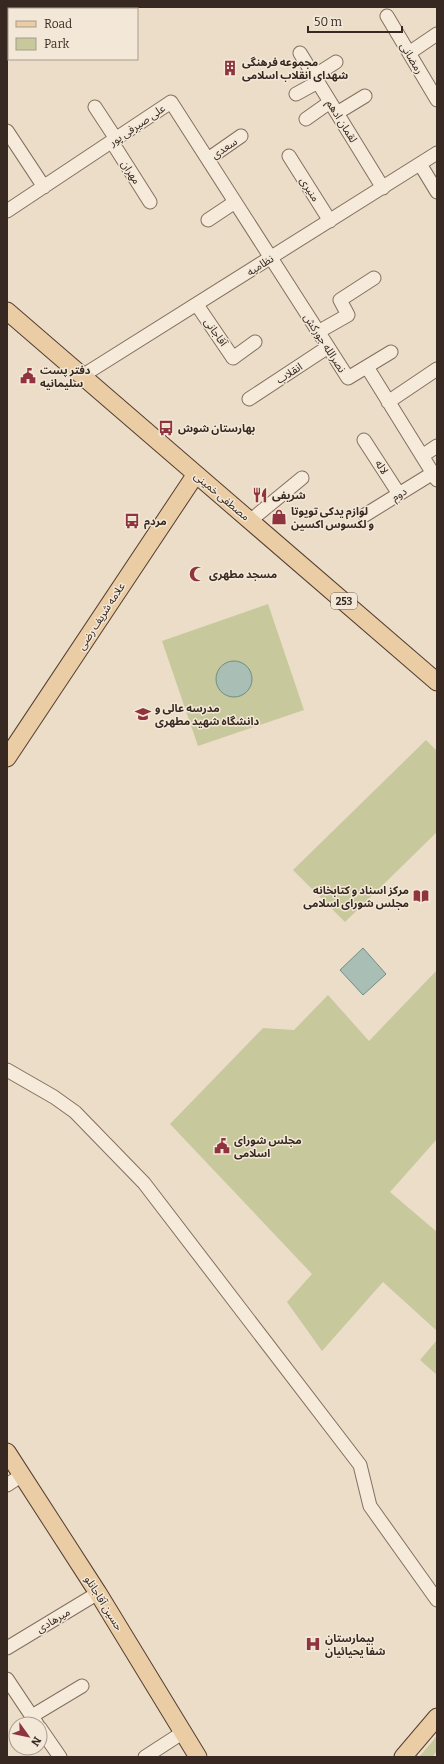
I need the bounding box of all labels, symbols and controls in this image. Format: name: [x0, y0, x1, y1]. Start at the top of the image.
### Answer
legend: [8, 8, 138, 60]
scale bar: [308, 8, 402, 34]
text: 50 m: [314, 15, 343, 29]
text: Road: [44, 17, 72, 31]
text: Park: [44, 37, 70, 51]
street label: رمضانی: [397, 40, 426, 76]
place label: مجموعه فرهنگی شهدای انقلاب اسلامی: [242, 56, 348, 82]
building icon: مجموعه فرهنگی شهدای انقلاب اسلامی: [221, 59, 239, 77]
street label: لقمان ادهم: [322, 97, 360, 146]
street label: علی صیرفی پور: [106, 102, 169, 150]
street label: سعدی: [209, 135, 240, 162]
street label: مهران: [118, 158, 143, 187]
street label: منیری: [297, 175, 322, 204]
street label: نظامیه: [244, 252, 276, 279]
street label: نصرالله جورکش: [301, 311, 348, 375]
street label: آقاجانی: [201, 316, 230, 350]
street label: انقلاب: [274, 360, 305, 387]
place label: دفتر پست سلیمانیه: [40, 364, 91, 390]
public building icon: دفتر پست سلیمانیه: [19, 367, 37, 385]
bus stop icon: بهارستان شوش: [157, 419, 175, 437]
place label: بهارستان شوش: [178, 422, 255, 435]
street label: لاله: [372, 458, 391, 477]
street label: مصطفی خمینی: [191, 469, 252, 524]
street label: دوم: [389, 485, 410, 505]
restaurant icon: شریفی: [251, 486, 269, 504]
place label: شریفی: [272, 489, 306, 502]
place label: لوازم یدکی تویوتا و لکسوس اکسین: [291, 505, 374, 531]
shop icon: لوازم یدکی تویوتا و لکسوس اکسین: [270, 508, 288, 526]
bus stop icon: مردم: [123, 512, 141, 530]
place label: مردم: [144, 515, 167, 530]
mosque icon: مسجد مطهری: [188, 565, 206, 583]
place label: مسجد مطهری: [209, 568, 277, 581]
street label: علامه شریف رضی: [75, 580, 128, 652]
road number: 253: [331, 593, 357, 609]
place label: مدرسه عالی و دانشگاه شهید مطهری: [155, 702, 259, 728]
school or university icon: مدرسه عالی و دانشگاه شهید مطهری: [134, 705, 152, 723]
place label: مرکز اسناد و کتابخانه مجلس شورای اسلامی: [303, 884, 409, 910]
library icon: مرکز اسناد و کتابخانه مجلس شورای اسلامی: [412, 887, 430, 905]
place label: مجلس شورای اسلامی: [234, 1134, 302, 1160]
public building icon: مجلس شورای اسلامی: [213, 1137, 231, 1155]
street label: حسین آقاجانلو: [82, 1574, 126, 1633]
street label: میرهادی: [34, 1605, 73, 1636]
place label: بیمارستان شفا یحیائیان: [325, 1632, 386, 1658]
hospital icon: بیمارستان شفا یحیائیان: [304, 1635, 322, 1653]
north arrow: [8, 1716, 48, 1756]
text: N: [28, 1734, 44, 1749]

